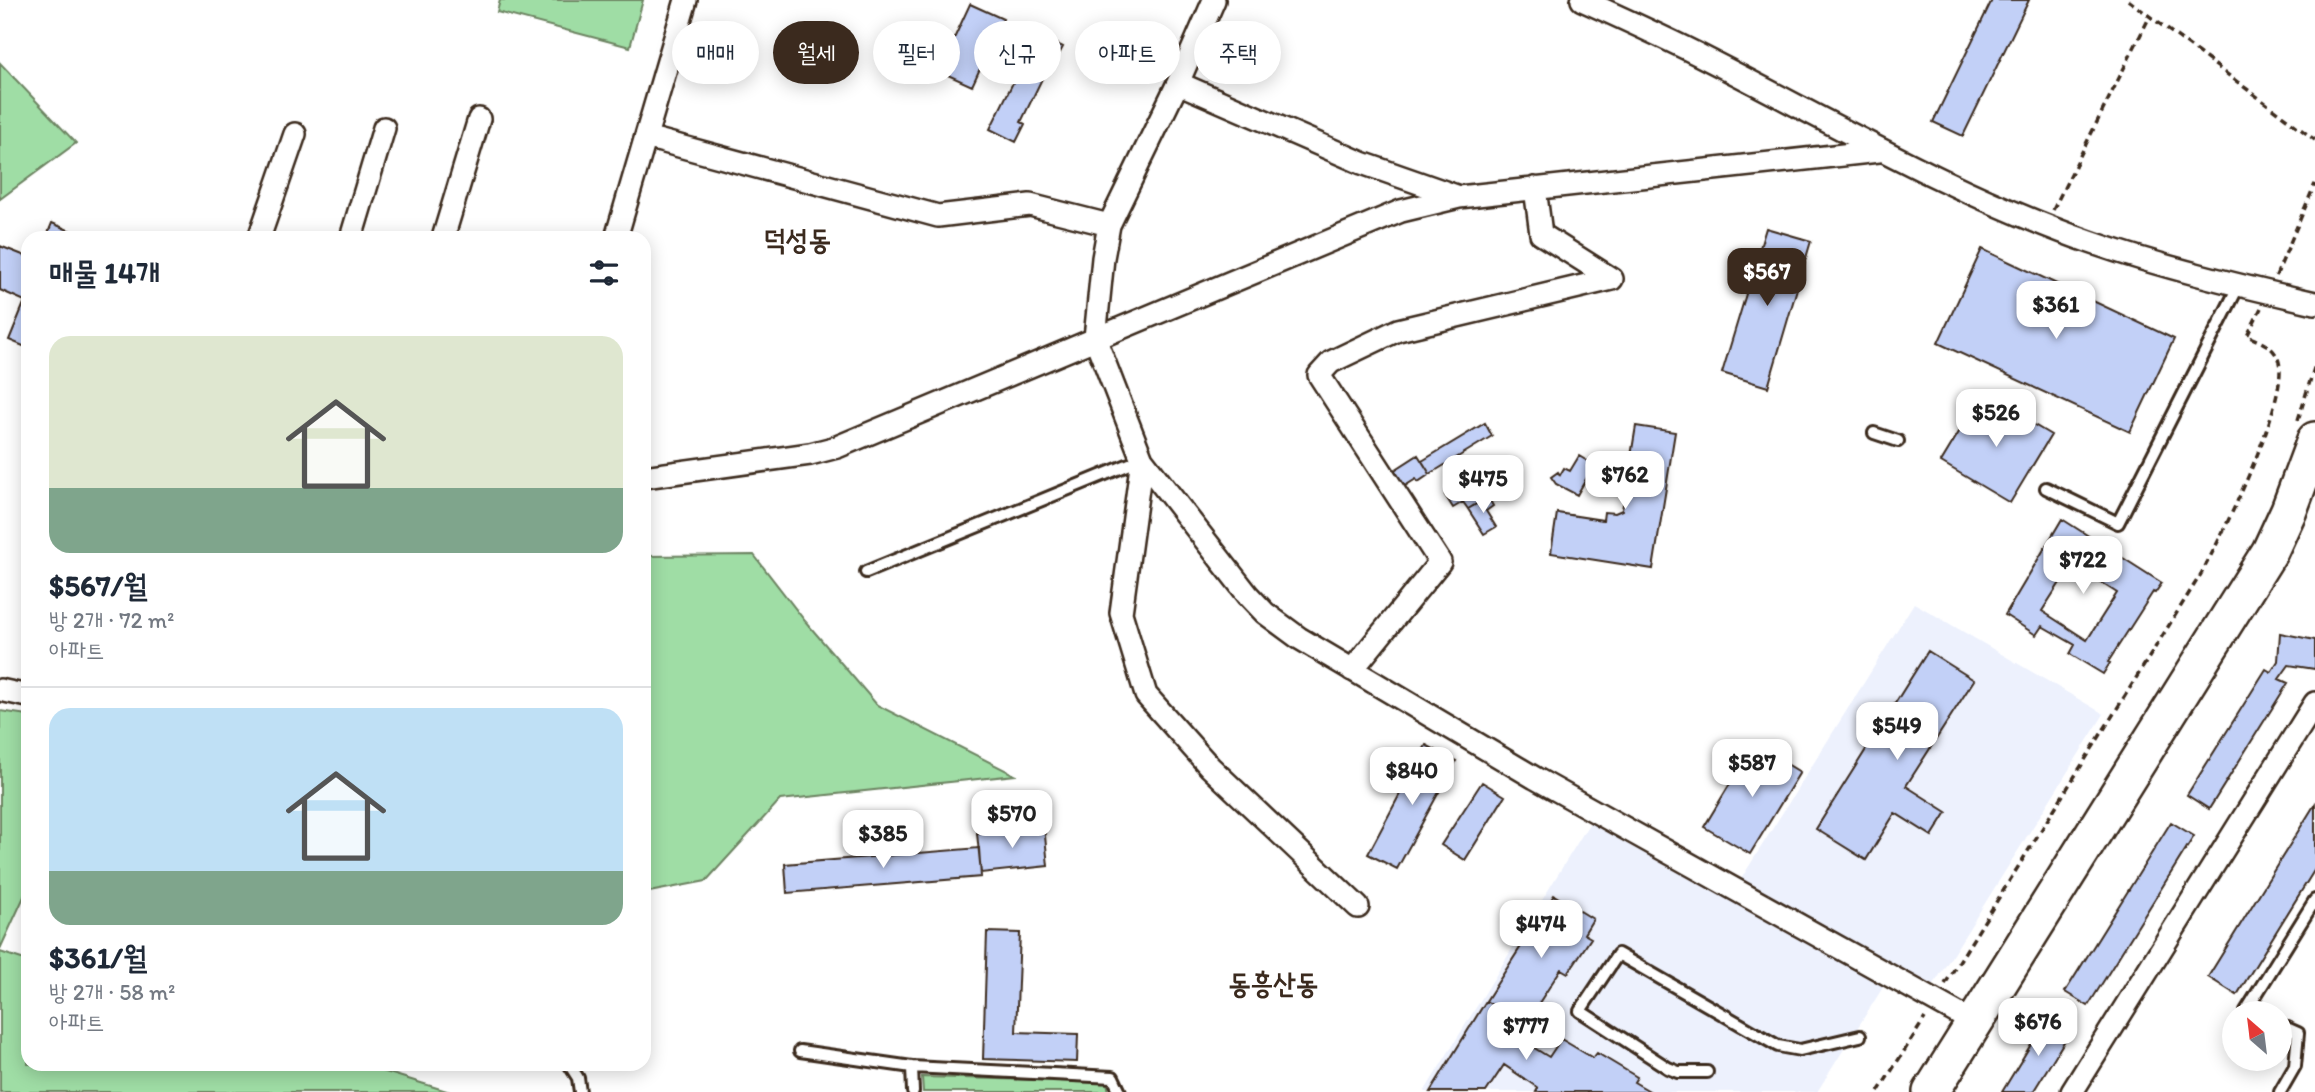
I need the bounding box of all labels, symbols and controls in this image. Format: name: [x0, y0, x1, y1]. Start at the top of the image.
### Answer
chip: 매매: [672, 21, 759, 84]
chip: 월세: [773, 21, 859, 84]
chip: 필터: [873, 21, 960, 84]
chip: 신규: [974, 21, 1061, 84]
chip: 아파트: [1075, 21, 1180, 84]
chip: 주택: [1194, 21, 1281, 84]
district label: 덕성동: [763, 222, 831, 256]
pin: $567: [1726, 248, 1808, 308]
text: 매물 14개: [49, 254, 160, 291]
icon: filters: [585, 254, 623, 292]
text: $567: [1743, 257, 1791, 285]
pin: $361: [2015, 282, 2097, 341]
text: $361: [2032, 290, 2080, 318]
icon: home: [273, 381, 399, 507]
pin: $526: [1955, 390, 2037, 449]
text: $526: [1972, 398, 2020, 426]
pin: $762: [1584, 452, 1666, 511]
pin: $475: [1442, 456, 1524, 515]
text: $762: [1601, 460, 1649, 488]
text: $475: [1459, 464, 1507, 492]
pin: $722: [2042, 536, 2124, 596]
text: $722: [2059, 545, 2107, 573]
text: $567/월: [49, 567, 147, 604]
text: 방 2개 · 72 m²: [49, 606, 174, 634]
text: 아파트: [49, 636, 105, 664]
pin: $549: [1856, 702, 1938, 762]
text: $549: [1872, 711, 1922, 739]
pin: $587: [1711, 740, 1793, 799]
pin: $840: [1371, 748, 1453, 807]
text: $587: [1728, 748, 1776, 776]
icon: home: [273, 753, 399, 879]
text: $840: [1386, 756, 1438, 784]
pin: $570: [971, 790, 1053, 850]
text: $570: [987, 799, 1037, 827]
pin: $385: [842, 810, 924, 870]
text: $385: [859, 819, 907, 847]
pin: $474: [1500, 900, 1582, 960]
text: $474: [1516, 909, 1566, 937]
text: $361/월: [49, 939, 147, 976]
district label: 동흥산동: [1228, 966, 1318, 1000]
text: 방 2개 · 58 m²: [49, 978, 176, 1006]
pin: $676: [1997, 998, 2079, 1058]
north arrow: [2222, 1001, 2292, 1071]
map controls: [2222, 1001, 2292, 1071]
pin: $777: [1485, 1002, 1567, 1062]
text: $676: [2014, 1007, 2062, 1035]
text: 아파트: [49, 1008, 105, 1036]
text: $777: [1503, 1011, 1549, 1039]

